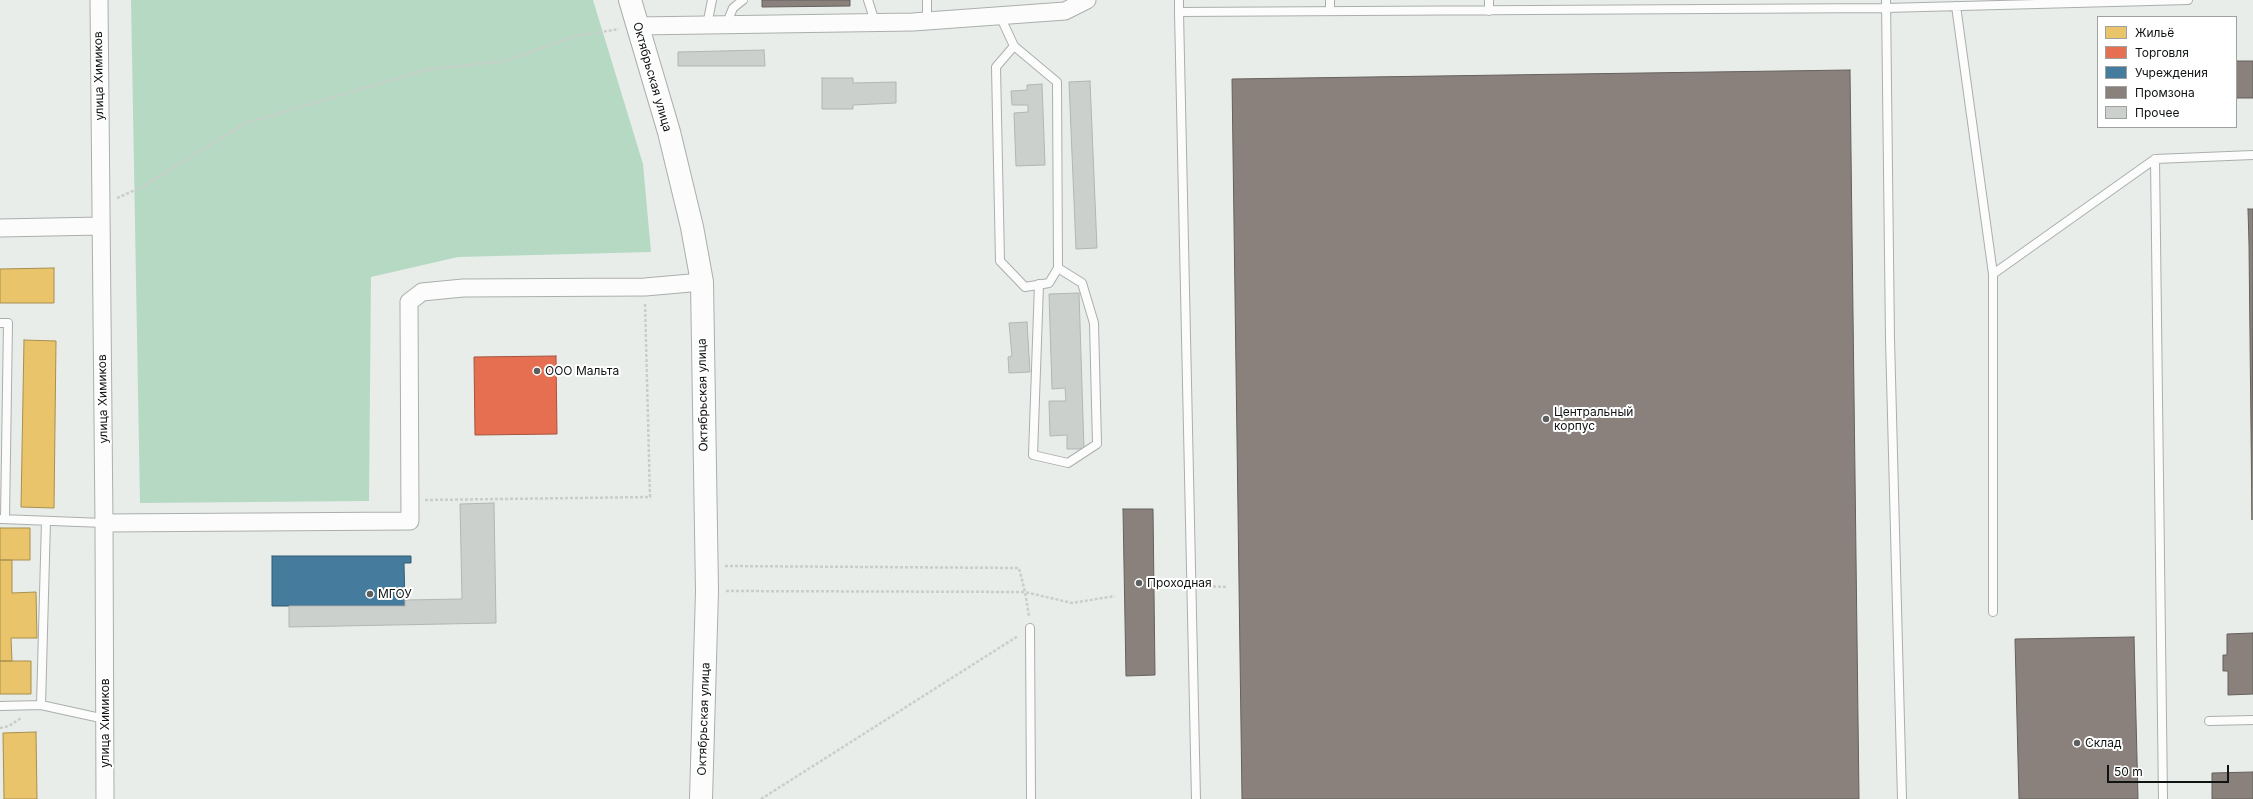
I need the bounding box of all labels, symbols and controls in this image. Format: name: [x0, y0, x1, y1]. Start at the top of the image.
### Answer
legend: [2097, 16, 2237, 128]
street label: Октябрьская улица: [629, 21, 675, 133]
text: Жильё: [2135, 25, 2174, 40]
street label: улица Химиков: [91, 31, 107, 121]
text: Торговля: [2135, 45, 2189, 60]
text: Учреждения: [2135, 65, 2208, 80]
text: Промзона: [2135, 85, 2195, 100]
text: Прочее: [2135, 105, 2180, 120]
street label: Октябрьская улица: [695, 338, 711, 452]
street label: улица Химиков: [95, 354, 111, 444]
place label: ООО Мальта: [545, 364, 619, 378]
marker: ООО Мальта: [532, 366, 542, 376]
place label: Центральный корпус: [1554, 405, 1633, 433]
marker: Центральный корпус: [1541, 414, 1551, 424]
place label: Проходная: [1147, 576, 1212, 590]
marker: Проходная: [1134, 578, 1144, 588]
place label: МГОУ: [378, 587, 412, 601]
marker: МГОУ: [365, 589, 375, 599]
street label: Октябрьская улица: [695, 662, 713, 776]
street label: улица Химиков: [98, 678, 112, 768]
place label: Склад: [2085, 736, 2121, 750]
marker: Склад: [2072, 738, 2082, 748]
scale bar: [2109, 757, 2231, 783]
text: 50 m: [2114, 764, 2143, 779]

